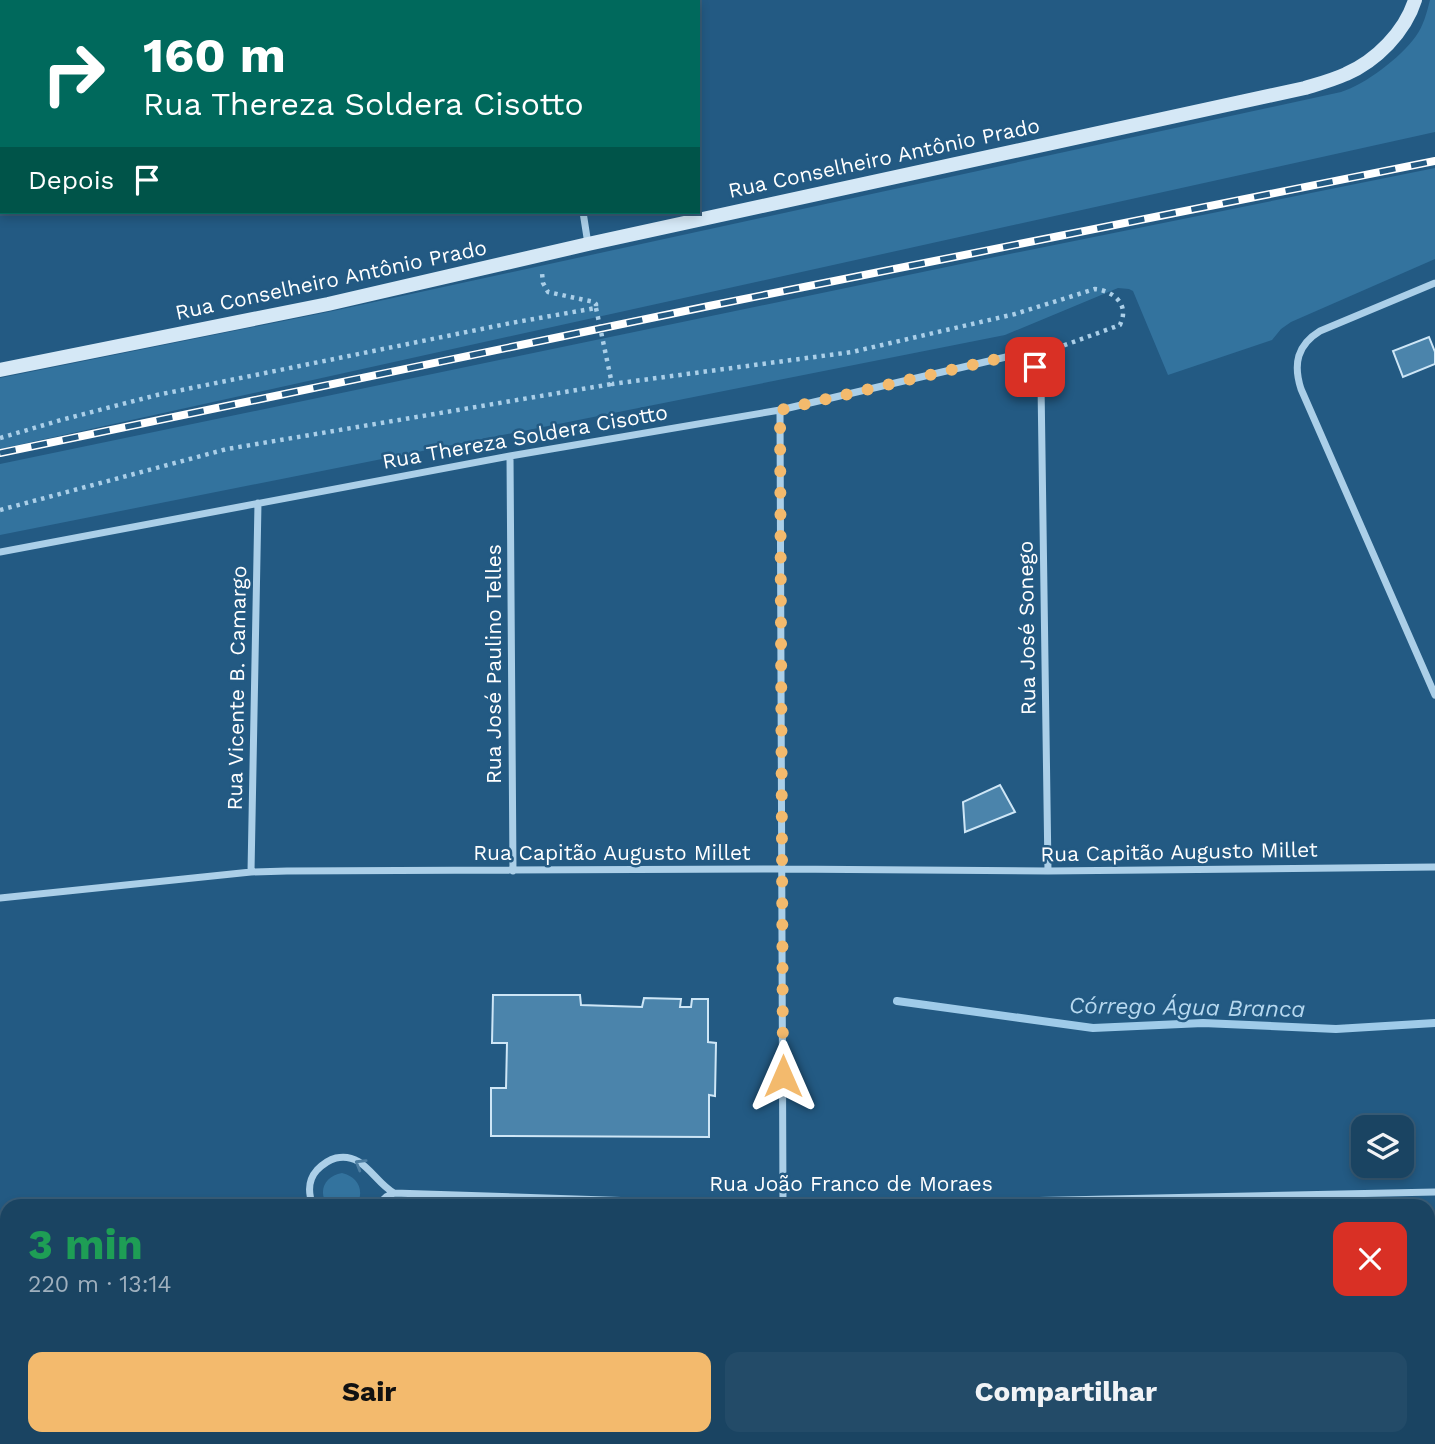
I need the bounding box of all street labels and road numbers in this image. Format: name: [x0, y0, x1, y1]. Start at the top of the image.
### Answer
street label: Rua Conselheiro Antônio Prado: [726, 112, 1042, 203]
street label: Rua Conselheiro Antônio Prado: [173, 234, 489, 325]
street label: Rua Thereza Soldera Cisotto: [380, 399, 669, 474]
street label: Rua José Sonego: [1012, 541, 1041, 715]
street label: Rua José Paulino Telles: [481, 544, 506, 784]
street label: Rua Vicente B. Camargo: [222, 565, 251, 811]
street label: Rua Capitão Augusto Millet: [1040, 837, 1318, 866]
street label: Rua Capitão Augusto Millet: [473, 840, 751, 865]
street label: Rua João Franco de Moraes: [709, 1171, 993, 1196]

